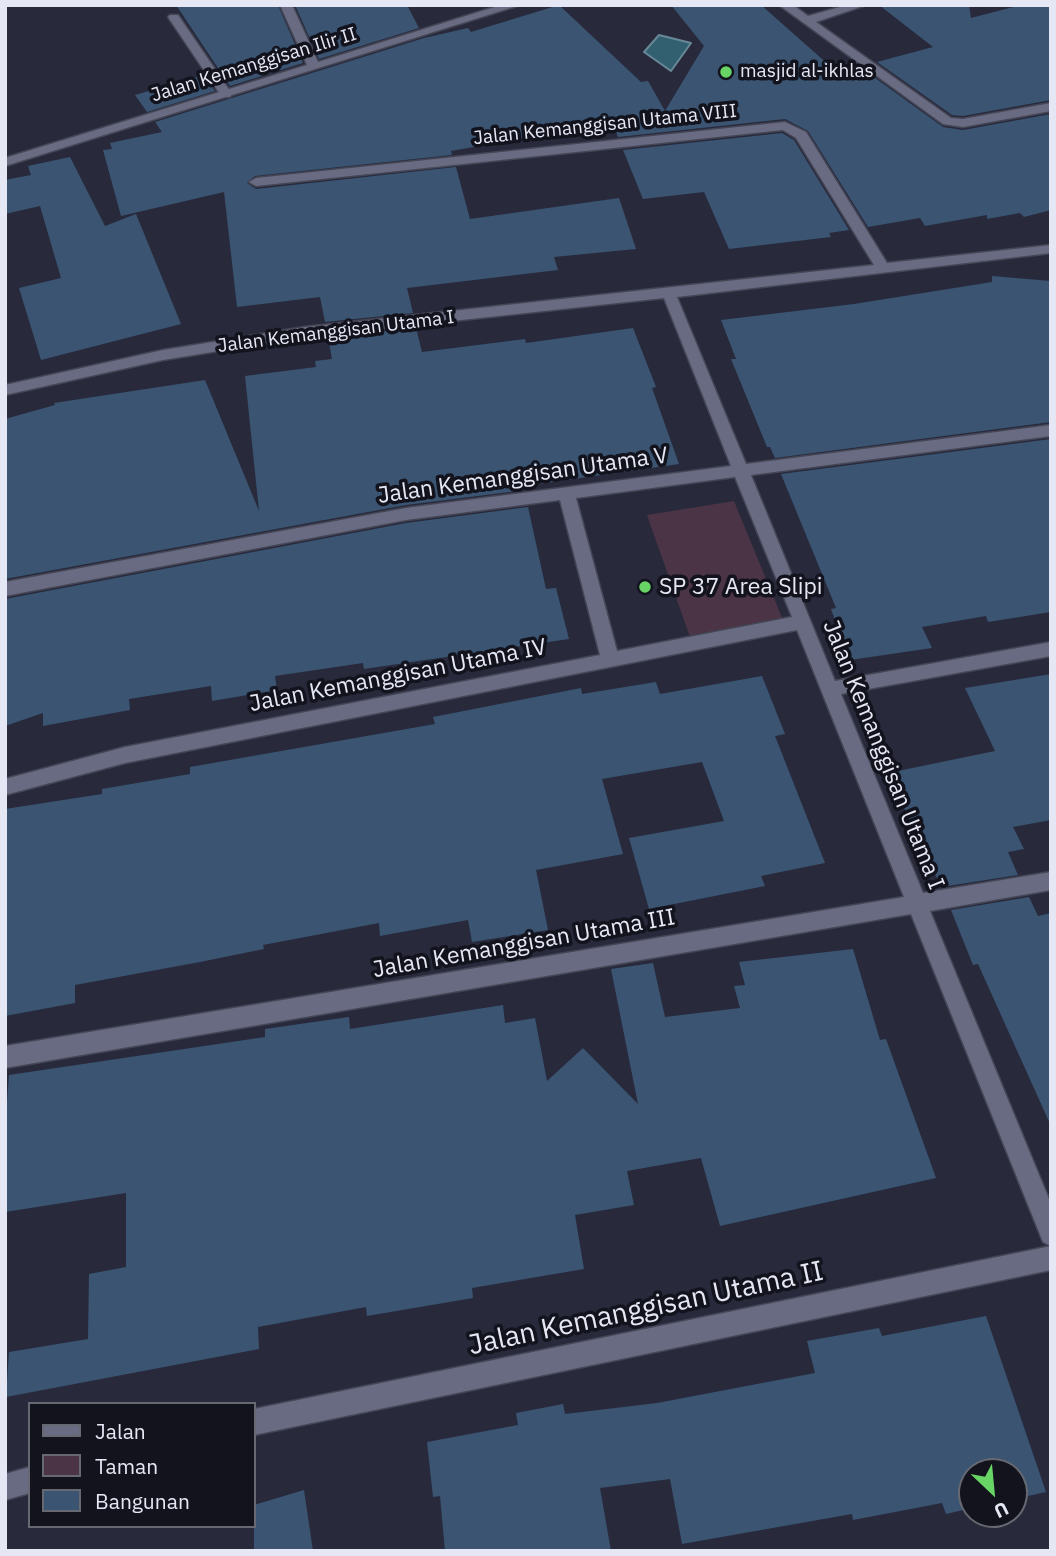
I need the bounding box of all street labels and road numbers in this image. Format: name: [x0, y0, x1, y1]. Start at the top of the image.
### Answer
street label: Jalan Kemanggisan Ilir II: [149, 23, 359, 107]
street label: Jalan Kemanggisan Utama VIII: [472, 100, 738, 150]
street label: Jalan Kemanggisan Utama I: [217, 306, 455, 358]
street label: Jalan Kemanggisan Utama V: [376, 442, 670, 510]
street label: Jalan Kemanggisan Utama I: [816, 616, 950, 894]
street label: Jalan Kemanggisan Utama IV: [247, 634, 549, 718]
street label: Jalan Kemanggisan Utama III: [371, 904, 677, 984]
street label: Jalan Kemanggisan Utama II: [465, 1255, 827, 1363]

